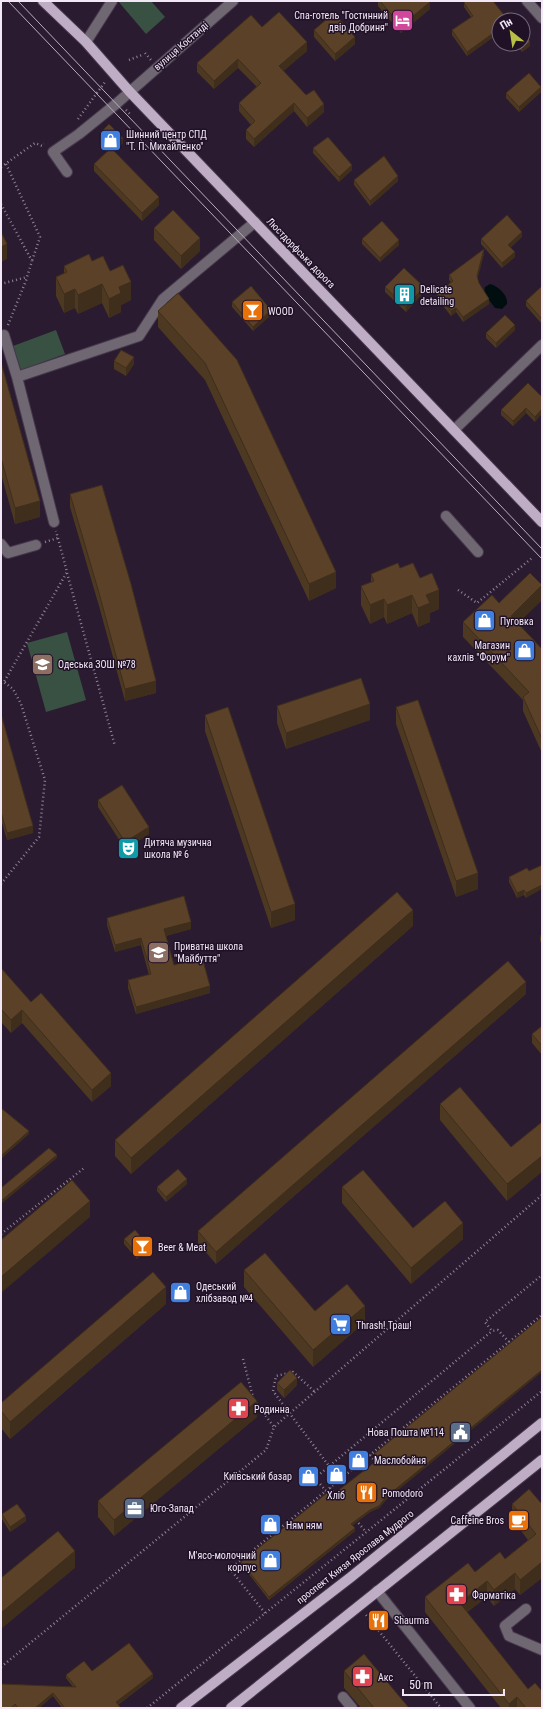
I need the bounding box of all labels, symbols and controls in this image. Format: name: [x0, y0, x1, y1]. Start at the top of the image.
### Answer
hotel icon: Спа-готель "Гостинний двір Добриня": [390, 8, 416, 34]
place label: Спа-готель "Гостинний двір Добриня": [294, 10, 388, 33]
north arrow: [491, 12, 531, 52]
text: Пн: [498, 15, 515, 32]
street label: вулиця Костанді: [152, 19, 210, 73]
shop icon: Шинний центр СПД "Т. П. Михайленко": [98, 127, 124, 153]
place label: Шинний центр СПД "Т. П. Михайленко": [126, 129, 207, 152]
street label: Люстдорфська дорога: [265, 216, 338, 291]
building icon: Delicate detailing: [392, 282, 418, 308]
place label: Delicate detailing: [420, 284, 454, 307]
bar icon: WOOD: [239, 298, 265, 324]
place label: WOOD: [268, 306, 294, 317]
shop icon: Пуговка: [472, 608, 498, 634]
place label: Пуговка: [500, 616, 534, 627]
shop icon: Магазин кахлів "Форум": [512, 638, 538, 664]
place label: Магазин кахлів "Форум": [448, 640, 510, 663]
school or university icon: Одеська ЗОШ №78: [29, 651, 55, 677]
place label: Одеська ЗОШ №78: [58, 659, 136, 670]
theatre icon: Дитяча музична школа № 6: [116, 835, 142, 861]
place label: Дитяча музична школа № 6: [144, 837, 212, 860]
school or university icon: Приватна школа "Майбуття": [146, 939, 172, 965]
place label: Приватна школа "Майбуття": [174, 941, 243, 964]
bar icon: Beer & Meat: [130, 1234, 156, 1260]
place label: Beer & Meat: [158, 1242, 206, 1253]
shop icon: Одеський хлібзавод №4: [168, 1279, 194, 1305]
place label: Одеський хлібзавод №4: [196, 1281, 253, 1304]
supermarket icon: Thrash! Траш!: [328, 1312, 354, 1338]
place label: Thrash! Траш!: [356, 1320, 412, 1331]
pharmacy icon: Родинна: [225, 1396, 251, 1422]
place label: Родинна: [254, 1404, 290, 1415]
public building icon: Нова Пошта №114: [447, 1419, 473, 1445]
place label: Нова Пошта №114: [367, 1427, 444, 1438]
shop icon: Маслобойня: [346, 1447, 372, 1473]
place label: Маслобойня: [374, 1455, 426, 1466]
shop icon: Хліб: [323, 1462, 349, 1488]
shop icon: Київський базар: [295, 1463, 321, 1489]
place label: Київський базар: [224, 1471, 292, 1482]
restaurant icon: Pomodoro: [354, 1480, 380, 1506]
place label: Pomodoro: [382, 1488, 423, 1499]
place label: Хліб: [327, 1490, 345, 1501]
office icon: Юго-Запад: [121, 1495, 147, 1521]
place label: Юго-Запад: [150, 1503, 195, 1514]
cafe icon: Caffeine Bros: [506, 1507, 532, 1533]
street label: проспект Князя Ярослава Мудрого: [294, 1508, 416, 1606]
shop icon: Ням ням: [257, 1512, 283, 1538]
place label: Caffeine Bros: [451, 1515, 504, 1526]
place label: Ням ням: [286, 1520, 322, 1531]
shop icon: М'ясо-молочний корпус: [258, 1548, 284, 1574]
place label: М'ясо-молочний корпус: [188, 1550, 256, 1573]
pharmacy icon: Фарматіка: [444, 1582, 470, 1608]
place label: Фарматіка: [472, 1589, 516, 1601]
restaurant icon: Shaurma: [366, 1607, 392, 1633]
place label: Shaurma: [394, 1615, 429, 1626]
pharmacy icon: Акс: [350, 1664, 376, 1690]
scale bar: [403, 1671, 504, 1697]
place label: Акс: [378, 1672, 393, 1683]
text: 50 m: [409, 1678, 433, 1692]

